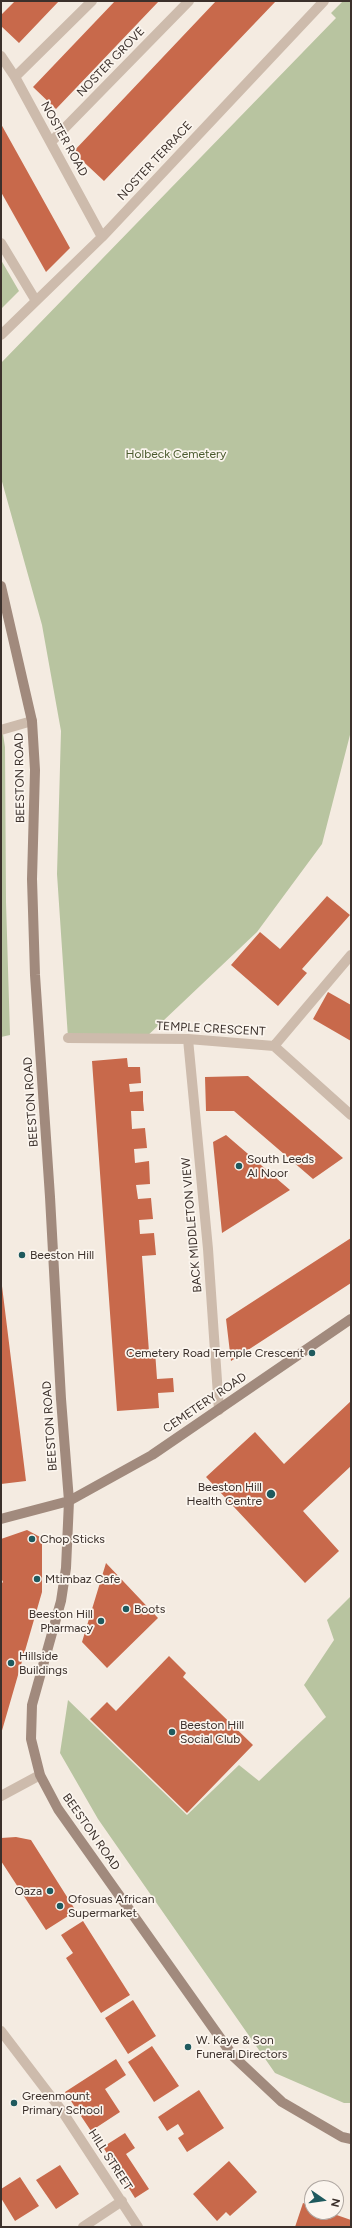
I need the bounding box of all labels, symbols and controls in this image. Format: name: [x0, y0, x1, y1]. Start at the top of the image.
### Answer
street label: NOSTER GROVE: [74, 24, 148, 100]
street label: NOSTER ROAD: [37, 99, 91, 179]
street label: NOSTER TERRACE: [115, 119, 195, 203]
park label: Holbeck Cemetery: [126, 447, 226, 461]
street label: BEESTON ROAD: [12, 733, 28, 823]
street label: TEMPLE CRESCENT: [156, 1019, 266, 1039]
street label: BEESTON ROAD: [21, 1056, 41, 1148]
place label: South Leeds Al Noor: [247, 1152, 314, 1180]
street label: BACK MIDDLETON VIEW: [179, 1157, 205, 1293]
marker: South Leeds Al Noor: [234, 1161, 244, 1171]
place label: Beeston Hill: [30, 1248, 94, 1262]
marker: Beeston Hill: [17, 1250, 27, 1260]
place label: Cemetery Road Temple Crescent: [126, 1346, 304, 1360]
marker: Cemetery Road Temple Crescent: [307, 1348, 317, 1358]
street label: CEMETERY ROAD: [160, 1370, 250, 1436]
street label: BEESTON ROAD: [40, 1380, 60, 1472]
place label: Beeston Hill Health Centre: [186, 1480, 262, 1508]
marker: Beeston Hill Health Centre: [265, 1488, 277, 1500]
place label: Chop Sticks: [40, 1532, 105, 1546]
marker: Chop Sticks: [27, 1534, 37, 1544]
place label: Mtimbaz Cafe: [45, 1572, 120, 1586]
marker: Mtimbaz Cafe: [32, 1574, 42, 1584]
place label: Boots: [134, 1602, 165, 1616]
marker: Boots: [121, 1604, 131, 1614]
place label: Beeston Hill Pharmacy: [29, 1607, 93, 1635]
marker: Beeston Hill Pharmacy: [96, 1616, 106, 1626]
place label: Hillside Buildings: [19, 1649, 68, 1677]
marker: Hillside Buildings: [6, 1658, 16, 1668]
place label: Beeston Hill Social Club: [180, 1718, 244, 1746]
marker: Beeston Hill Social Club: [167, 1727, 177, 1737]
street label: BEESTON ROAD: [59, 1791, 123, 1873]
place label: Oaza: [15, 1884, 42, 1898]
marker: Oaza: [45, 1886, 55, 1896]
place label: Ofosuas African Supermarket: [68, 1892, 154, 1920]
marker: Ofosuas African Supermarket: [55, 1901, 65, 1911]
place label: W. Kaye & Son Funeral Directors: [196, 2033, 287, 2061]
marker: W. Kaye & Son Funeral Directors: [183, 2042, 193, 2052]
place label: Greenmount Primary School: [22, 2089, 103, 2117]
marker: Greenmount Primary School: [9, 2098, 19, 2108]
street label: HILL STREET: [85, 2127, 135, 2193]
north arrow: [304, 2180, 344, 2220]
text: N: [328, 2197, 342, 2208]

